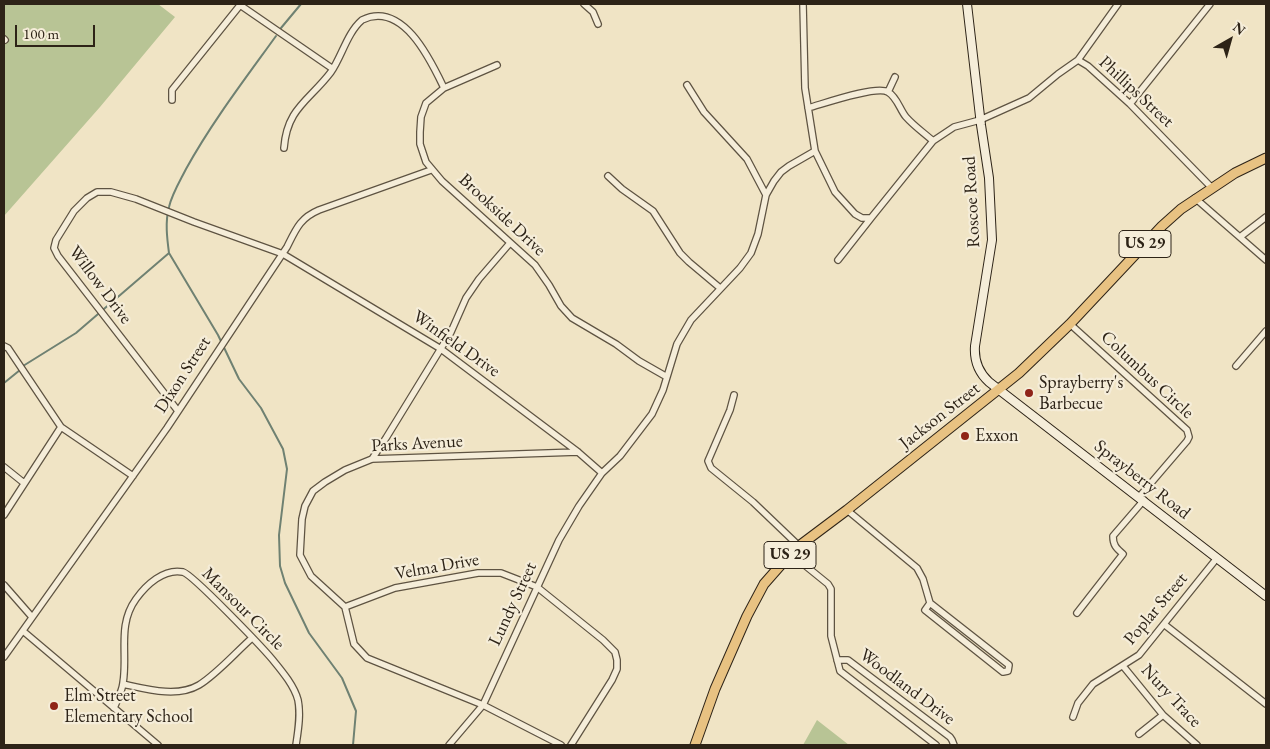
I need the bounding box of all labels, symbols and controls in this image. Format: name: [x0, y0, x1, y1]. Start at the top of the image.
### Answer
scale bar: [18, 15, 98, 47]
north arrow: [1205, 15, 1255, 65]
text: N: [1229, 18, 1249, 39]
text: 100 m: [23, 24, 59, 43]
street label: Phillips Street: [1094, 52, 1178, 132]
street label: Roscoe Road: [959, 156, 985, 248]
street label: Brookside Drive: [454, 169, 550, 261]
road number: US 29: [1119, 230, 1171, 258]
street label: Willow Drive: [64, 242, 136, 328]
street label: Winfield Drive: [408, 306, 504, 382]
street label: Columbus Circle: [1096, 326, 1198, 424]
street label: Dixon Street: [150, 333, 216, 417]
place label: Sprayberry's Barbecue: [1039, 372, 1123, 414]
street label: Jackson Street: [895, 378, 985, 454]
marker: Sprayberry's Barbecue: [1023, 387, 1035, 399]
place label: Exxon: [975, 425, 1019, 447]
marker: Exxon: [959, 430, 971, 442]
street label: Parks Avenue: [371, 431, 463, 457]
street label: Sprayberry Road: [1090, 436, 1194, 524]
road number: US 29: [764, 542, 816, 568]
street label: Velma Drive: [393, 549, 481, 585]
street label: Lundy Street: [484, 559, 542, 649]
street label: Mansour Circle: [197, 563, 289, 655]
street label: Poplar Street: [1120, 568, 1192, 650]
street label: Woodland Drive: [855, 644, 959, 730]
street label: Nury Trace: [1136, 660, 1206, 732]
place label: Elm Street Elementary School: [64, 685, 193, 728]
marker: Elm Street Elementary School: [48, 700, 60, 712]

